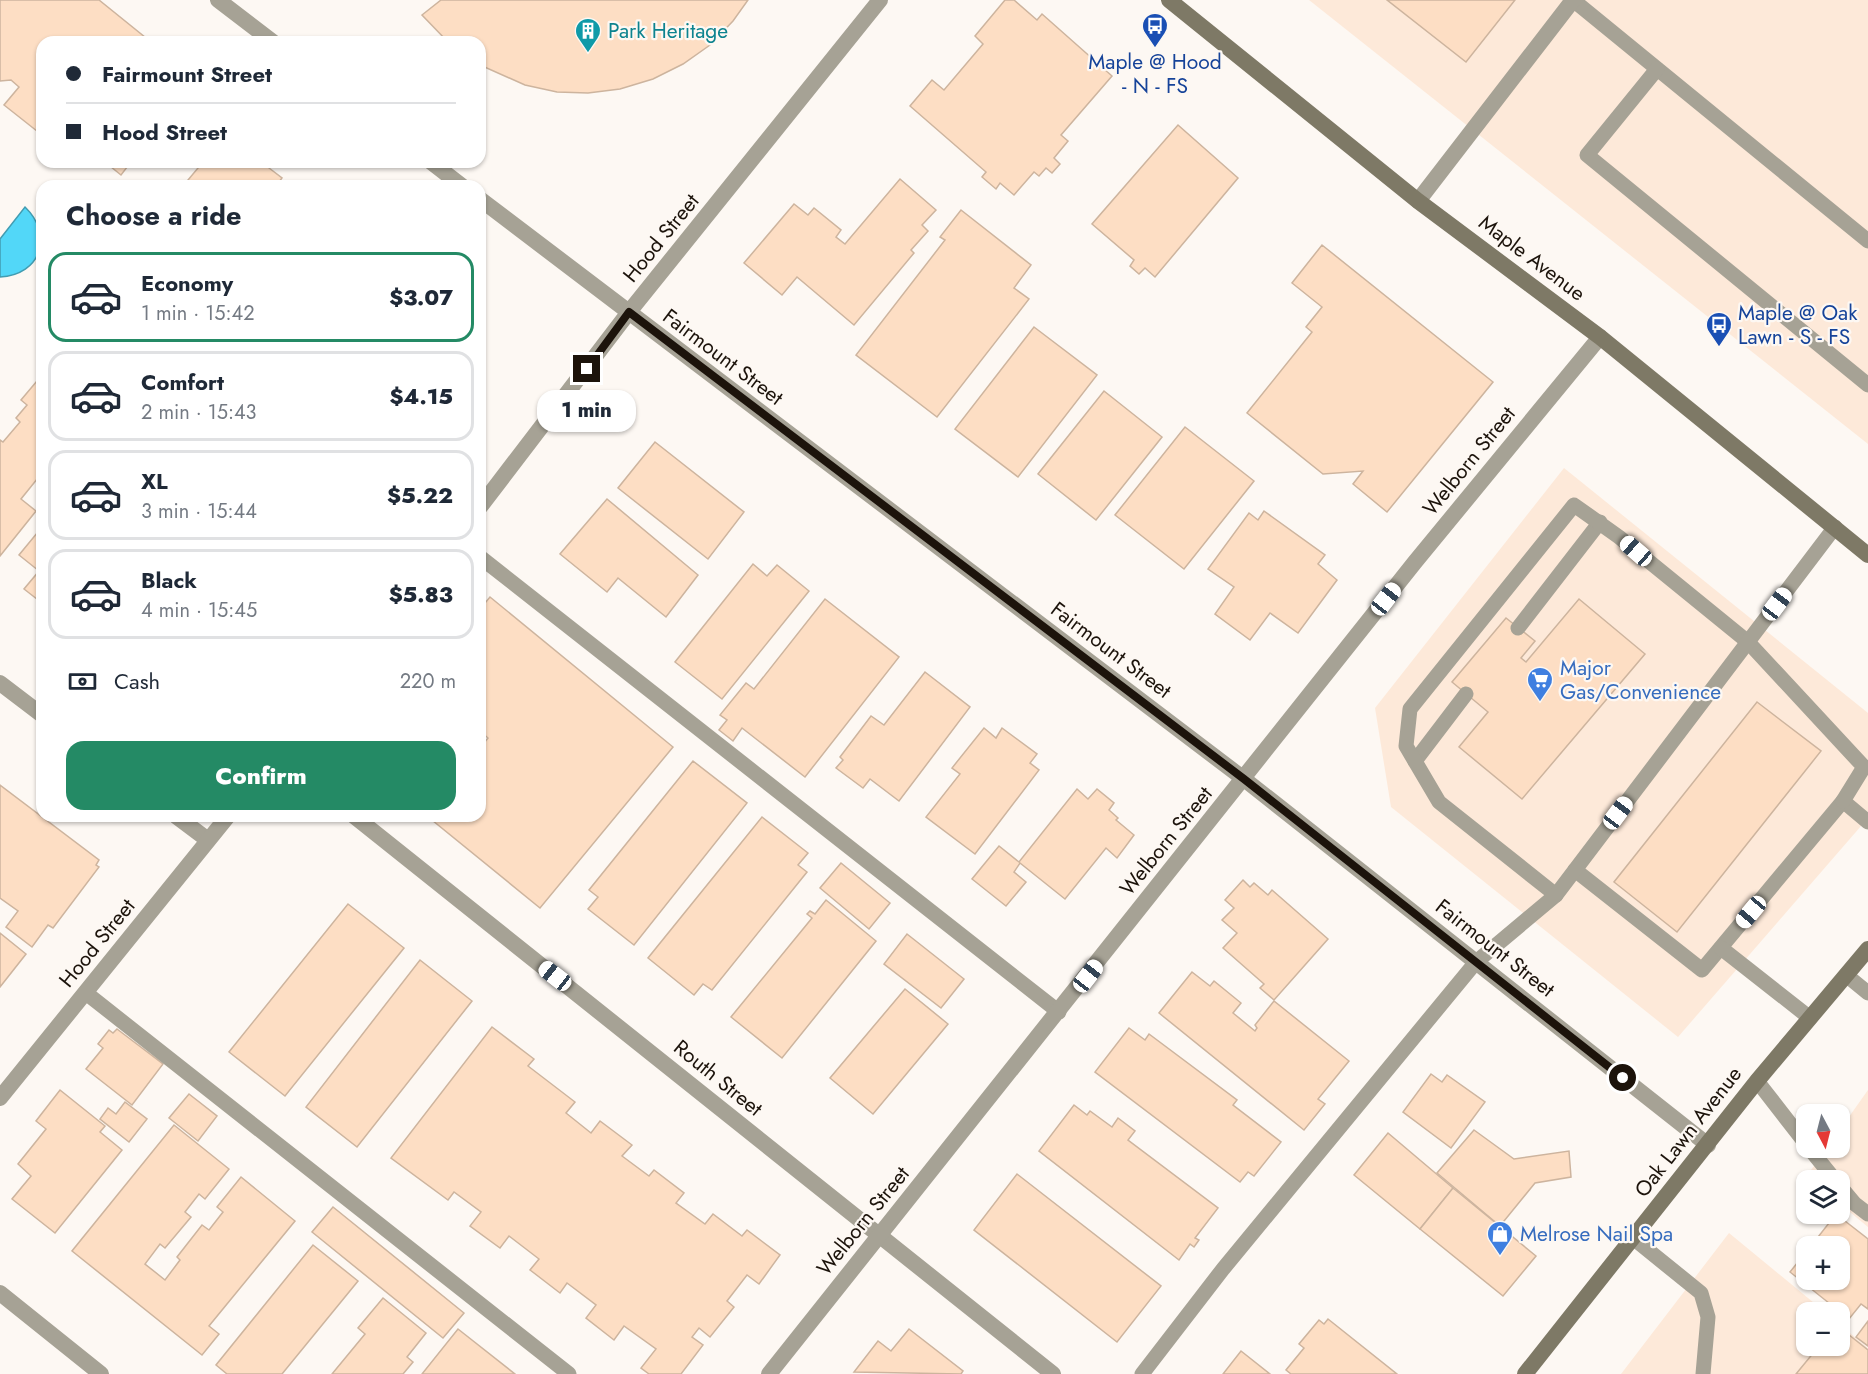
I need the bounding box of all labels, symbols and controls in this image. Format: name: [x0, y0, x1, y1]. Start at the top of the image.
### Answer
bus stop icon: Maple @ Hood - N - FS: [1140, 11, 1170, 49]
building icon: Park Heritage: [573, 16, 603, 54]
place label: Park Heritage: [608, 16, 728, 46]
place label: Maple @ Hood - N - FS: [1088, 47, 1222, 101]
text: Fairmount Street: [102, 58, 272, 90]
text: Hood Street: [102, 116, 227, 148]
street label: Hood Street: [616, 187, 706, 289]
text: Choose a ride: [66, 196, 241, 235]
street label: Maple Avenue: [1472, 208, 1592, 308]
text: Economy: [141, 267, 233, 299]
icon: car: [69, 270, 123, 324]
text: $3.07: [389, 281, 453, 313]
place label: Maple @ Oak Lawn - S - FS: [1738, 298, 1858, 352]
text: 1 min · 15:42: [141, 299, 255, 328]
street label: Fairmount Street: [656, 302, 790, 412]
bus stop icon: Maple @ Oak Lawn - S - FS: [1704, 310, 1734, 348]
route end: [573, 355, 600, 382]
text: Comfort: [141, 366, 224, 398]
icon: car: [69, 369, 123, 423]
text: $4.15: [389, 380, 453, 412]
callout: 1 min: [538, 390, 636, 432]
text: 1 min: [561, 396, 612, 425]
text: 2 min · 15:43: [141, 398, 257, 427]
street label: Welborn Street: [1416, 400, 1522, 522]
text: XL: [141, 465, 168, 497]
icon: car: [69, 468, 123, 522]
text: $5.22: [387, 479, 453, 511]
text: 3 min · 15:44: [141, 497, 257, 526]
car: [1617, 532, 1655, 570]
text: Black: [141, 564, 197, 596]
icon: car: [69, 567, 123, 621]
text: $5.83: [389, 578, 453, 610]
car: [1368, 579, 1404, 619]
car: [1759, 584, 1795, 624]
street label: Fairmount Street: [1044, 595, 1178, 705]
text: 4 min · 15:45: [141, 596, 257, 625]
place label: Major Gas/Convenience: [1560, 653, 1721, 707]
icon: cash: [66, 665, 99, 698]
text: Cash: [114, 665, 160, 697]
supermarket icon: Major Gas/Convenience: [1525, 665, 1555, 703]
text: 220 m: [400, 667, 456, 696]
button: Confirm: [66, 741, 456, 810]
street label: Welborn Street: [1113, 780, 1219, 902]
car: [1600, 793, 1636, 833]
street label: Hood Street: [52, 892, 142, 994]
street label: Fairmount Street: [1429, 892, 1561, 1004]
car: [1733, 892, 1769, 932]
car: [1070, 956, 1106, 996]
car: [535, 958, 575, 994]
street label: Routh Street: [667, 1033, 769, 1123]
street label: Oak Lawn Avenue: [1627, 1060, 1749, 1204]
route start: [1609, 1064, 1636, 1091]
north arrow: [1796, 1104, 1850, 1158]
map controls: [1796, 1104, 1850, 1356]
street label: Welborn Street: [810, 1160, 916, 1282]
button: layers: [1796, 1170, 1850, 1224]
shop icon: Melrose Nail Spa: [1485, 1219, 1515, 1257]
place label: Melrose Nail Spa: [1520, 1219, 1673, 1249]
button: +: [1796, 1236, 1850, 1290]
button: −: [1796, 1302, 1850, 1356]

